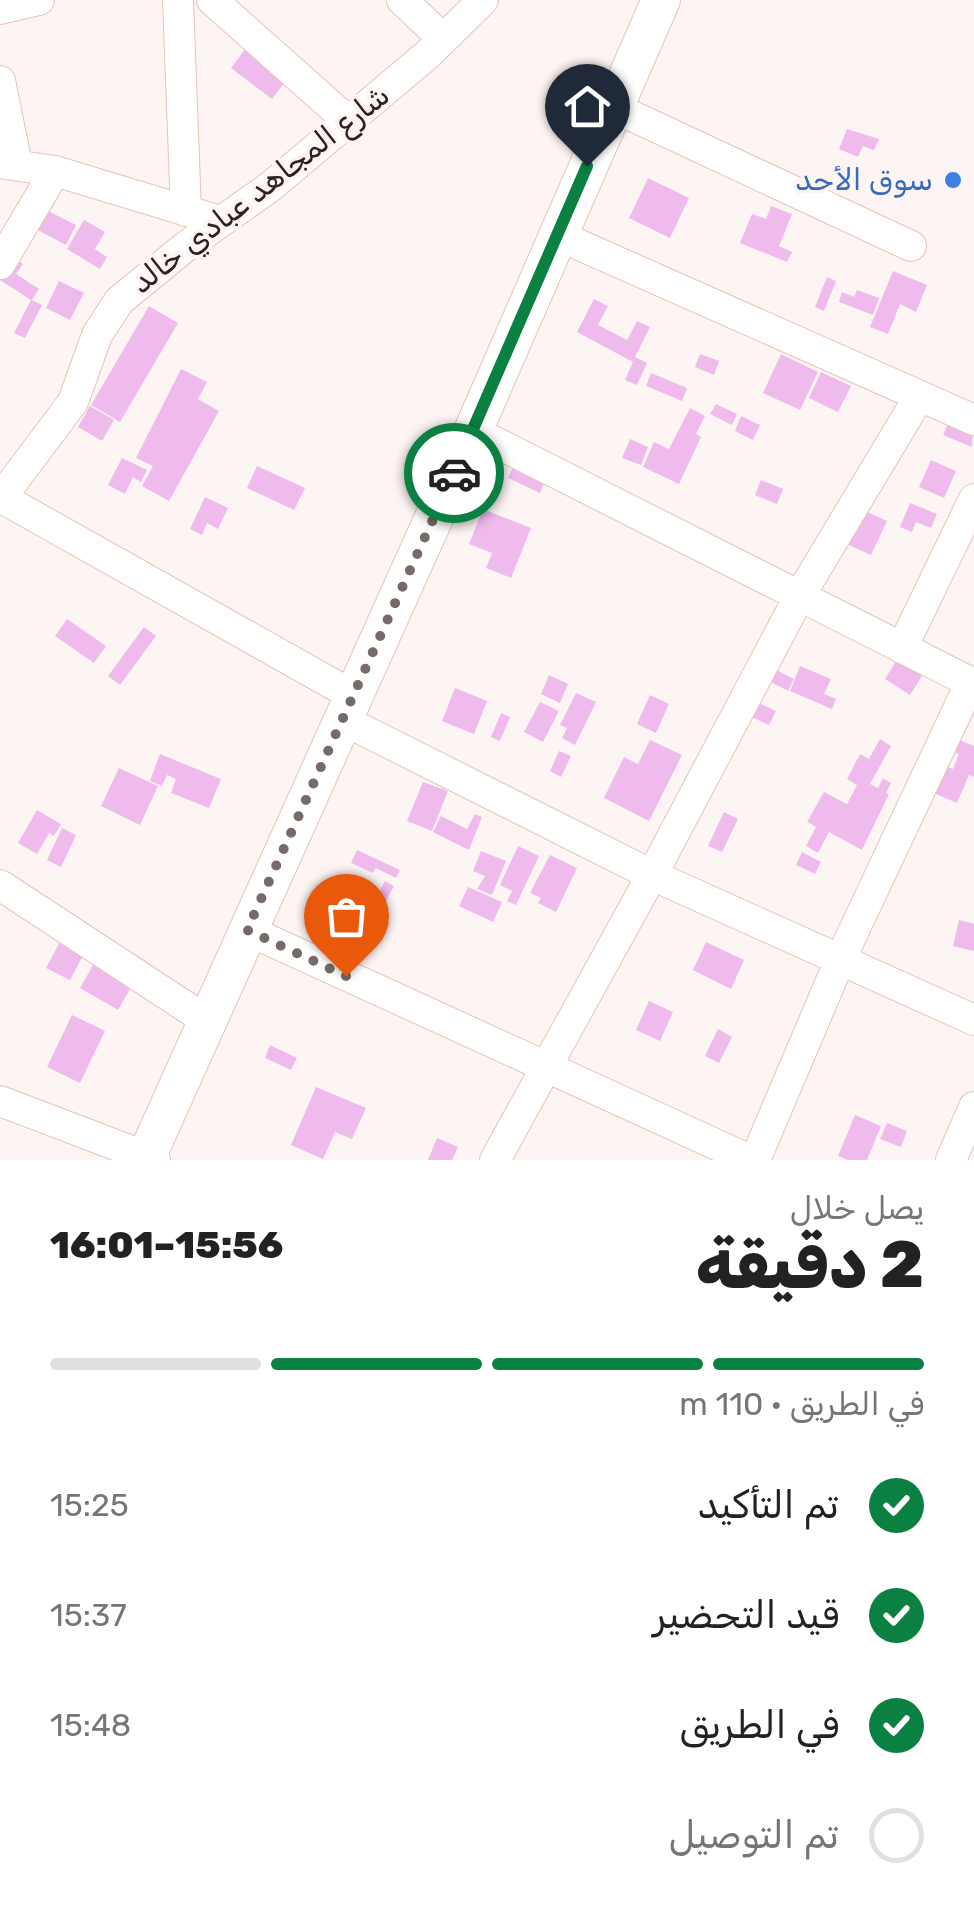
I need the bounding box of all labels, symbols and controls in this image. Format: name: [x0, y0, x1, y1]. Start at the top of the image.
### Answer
pin: [545, 64, 630, 167]
street label: شارع المجاهد عبادي خالد: [123, 77, 398, 304]
icon: home: [560, 79, 615, 134]
place label: سوق الأحد: [795, 162, 933, 198]
marker: سوق الأحد: [942, 169, 964, 191]
courier: [404, 423, 504, 523]
icon: car: [427, 446, 482, 501]
pin: [304, 874, 389, 977]
icon: bag: [319, 889, 374, 944]
text: يصل خلال: [790, 1189, 924, 1227]
text: 15:56–16:01: [50, 1222, 283, 1268]
text: 2 دقيقة: [696, 1226, 924, 1303]
text: في الطريق · 110 m: [679, 1385, 924, 1423]
icon: check: [869, 1478, 924, 1533]
text: تم التأكيد: [697, 1482, 839, 1528]
text: 15:25: [50, 1486, 129, 1524]
icon: check: [869, 1588, 924, 1643]
text: قيد التحضير: [653, 1592, 839, 1638]
text: 15:37: [50, 1596, 127, 1634]
icon: check: [869, 1698, 924, 1753]
text: في الطريق: [679, 1702, 839, 1748]
text: 15:48: [50, 1706, 131, 1744]
text: تم التوصيل: [669, 1812, 839, 1858]

